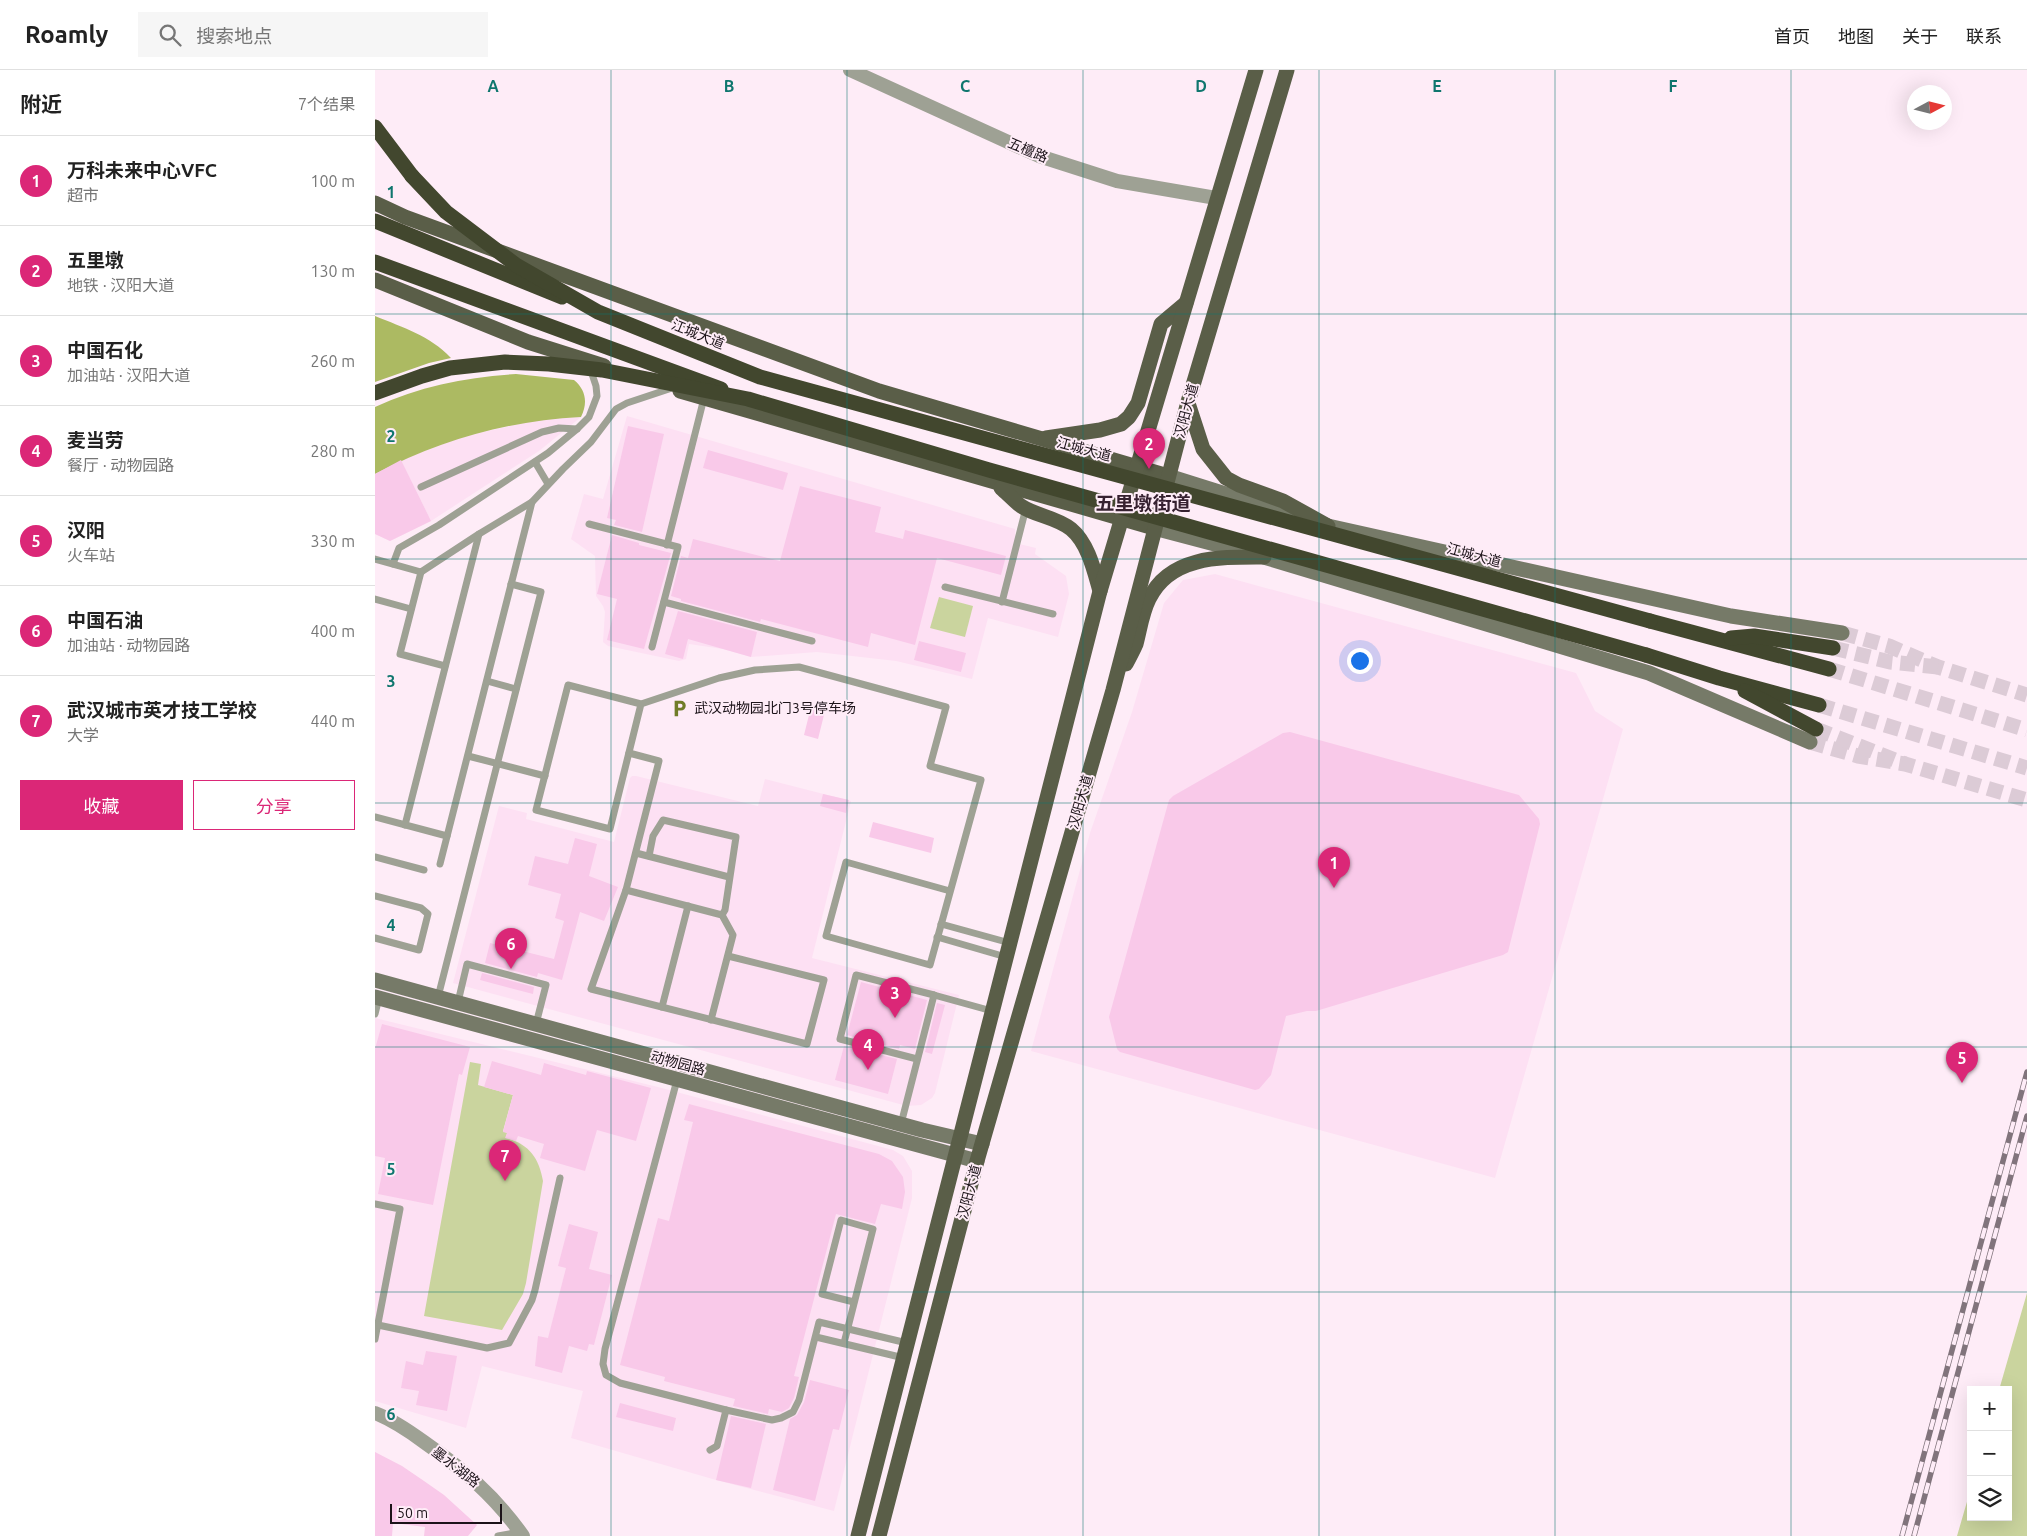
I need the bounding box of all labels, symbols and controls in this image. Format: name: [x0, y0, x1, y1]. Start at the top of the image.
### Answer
search box: [138, 12, 488, 57]
text: Roamly: [25, 21, 108, 48]
icon: search: [156, 21, 184, 49]
text: 搜索地点: [196, 25, 272, 47]
text: 首页: [1774, 26, 1810, 46]
text: 地图: [1838, 26, 1874, 46]
text: 关于: [1902, 26, 1938, 46]
text: 联系: [1966, 26, 2002, 46]
text: A: [487, 77, 499, 95]
text: B: [724, 77, 734, 95]
text: C: [960, 77, 970, 95]
text: D: [1195, 77, 1207, 95]
text: E: [1432, 77, 1442, 95]
text: F: [1669, 77, 1678, 95]
north arrow: [1907, 85, 1952, 130]
text: 附近: [20, 92, 62, 116]
text: 7个结果: [298, 95, 355, 113]
street label: 五檀路: [1006, 134, 1050, 166]
text: 万科未来中心VFC: [67, 159, 217, 181]
text: 1: [31, 172, 41, 190]
text: 100 m: [310, 172, 355, 190]
text: 1: [386, 183, 396, 201]
text: 超市: [67, 186, 99, 204]
text: 五里墩: [67, 249, 124, 271]
text: 2: [31, 262, 41, 280]
text: 130 m: [310, 262, 355, 280]
text: 地铁 · 汉阳大道: [67, 276, 174, 294]
street label: 江城大道: [669, 316, 727, 352]
text: 中国石化: [67, 339, 143, 361]
text: 3: [31, 352, 41, 370]
text: 260 m: [310, 352, 355, 370]
text: 加油站 · 汉阳大道: [67, 366, 190, 384]
street label: 汉阳大道: [1171, 382, 1201, 440]
text: 2: [386, 427, 396, 445]
pin: 2: [1133, 428, 1165, 469]
text: 麦当劳: [67, 429, 124, 451]
street label: 江城大道: [1055, 434, 1113, 464]
text: 4: [31, 442, 41, 460]
text: 280 m: [310, 442, 355, 460]
text: 餐厅 · 动物园路: [67, 456, 174, 474]
district label: 五里墩街道: [1095, 492, 1191, 514]
text: 汉阳: [67, 519, 105, 541]
text: 5: [31, 532, 41, 550]
text: 330 m: [310, 532, 355, 550]
street label: 江城大道: [1445, 540, 1503, 570]
text: 火车站: [67, 546, 115, 564]
text: 中国石油: [67, 609, 143, 631]
text: 6: [31, 622, 41, 640]
text: 400 m: [310, 622, 355, 640]
text: 加油站 · 动物园路: [67, 636, 190, 654]
your location: [1347, 648, 1373, 674]
text: 3: [386, 672, 396, 690]
parking icon: 武汉动物园北门3号停车场: [670, 698, 690, 718]
text: 武汉城市英才技工学校: [67, 699, 257, 721]
place label: 武汉动物园北门3号停车场: [694, 700, 856, 716]
text: 7: [31, 712, 41, 730]
text: 440 m: [310, 712, 355, 730]
text: 大学: [67, 726, 99, 744]
street label: 汉阳大道: [1065, 773, 1095, 831]
button: 收藏: [20, 780, 183, 830]
button: 分享: [193, 780, 355, 830]
pin: 1: [1318, 847, 1350, 888]
text: 4: [386, 916, 396, 934]
pin: 6: [495, 928, 527, 969]
pin: 3: [879, 977, 911, 1018]
pin: 4: [852, 1029, 884, 1070]
pin: 5: [1946, 1042, 1978, 1083]
street label: 动物园路: [649, 1048, 707, 1078]
pin: 7: [489, 1140, 521, 1181]
text: 5: [386, 1160, 396, 1178]
street label: 汉阳大道: [954, 1163, 984, 1221]
map controls: [1967, 1386, 2012, 1521]
button: +: [1967, 1386, 2012, 1431]
text: 6: [386, 1405, 396, 1423]
button: −: [1967, 1431, 2012, 1476]
street label: 墨水湖路: [429, 1443, 483, 1491]
button: layers: [1967, 1476, 2012, 1521]
scale bar: [390, 1501, 503, 1524]
text: 50 m: [397, 1505, 428, 1521]

